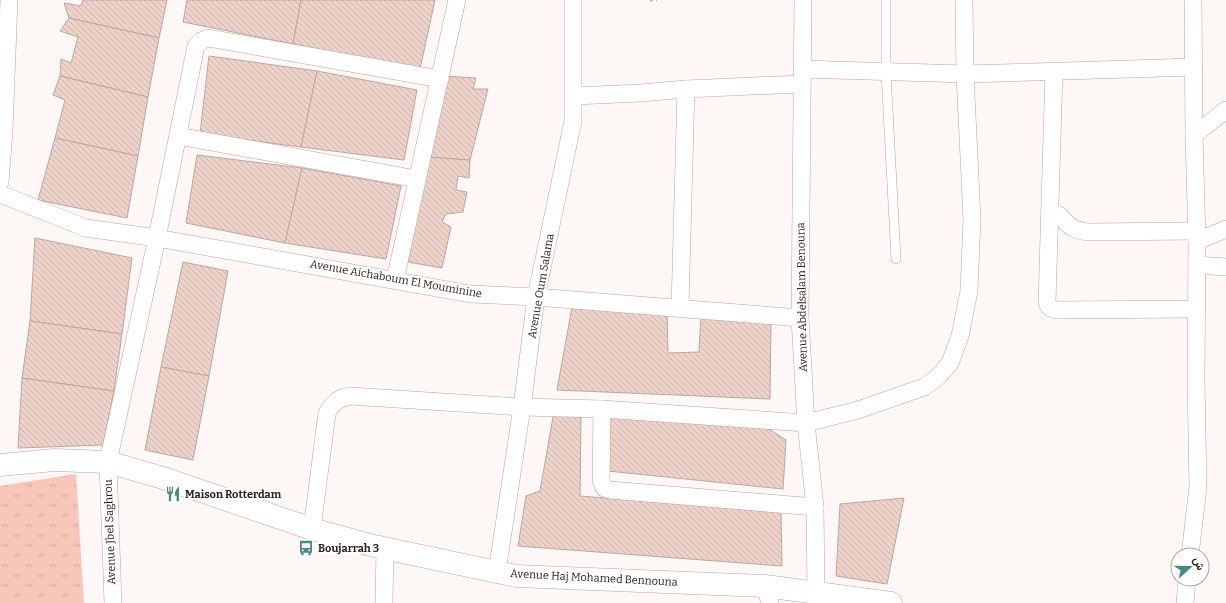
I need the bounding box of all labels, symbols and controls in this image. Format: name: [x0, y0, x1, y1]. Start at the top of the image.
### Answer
street label: Avenue Abdelsalam Benouna: [794, 222, 810, 372]
street label: Avenue Oum Salama: [525, 232, 557, 340]
street label: Avenue Aichaboum El Mouminine: [309, 257, 483, 301]
street label: Avenue Jbel Saghrou: [102, 479, 118, 585]
restaurant icon: Maison Rotterdam: [164, 485, 182, 503]
place label: Maison Rotterdam: [185, 488, 282, 501]
bus stop icon: Boujarrah 3: [297, 539, 315, 557]
place label: Boujarrah 3: [318, 542, 379, 555]
north arrow: [1170, 547, 1210, 587]
text: ش: [1190, 555, 1207, 572]
street label: Avenue Haj Mohamed Bennouna: [510, 567, 678, 589]

